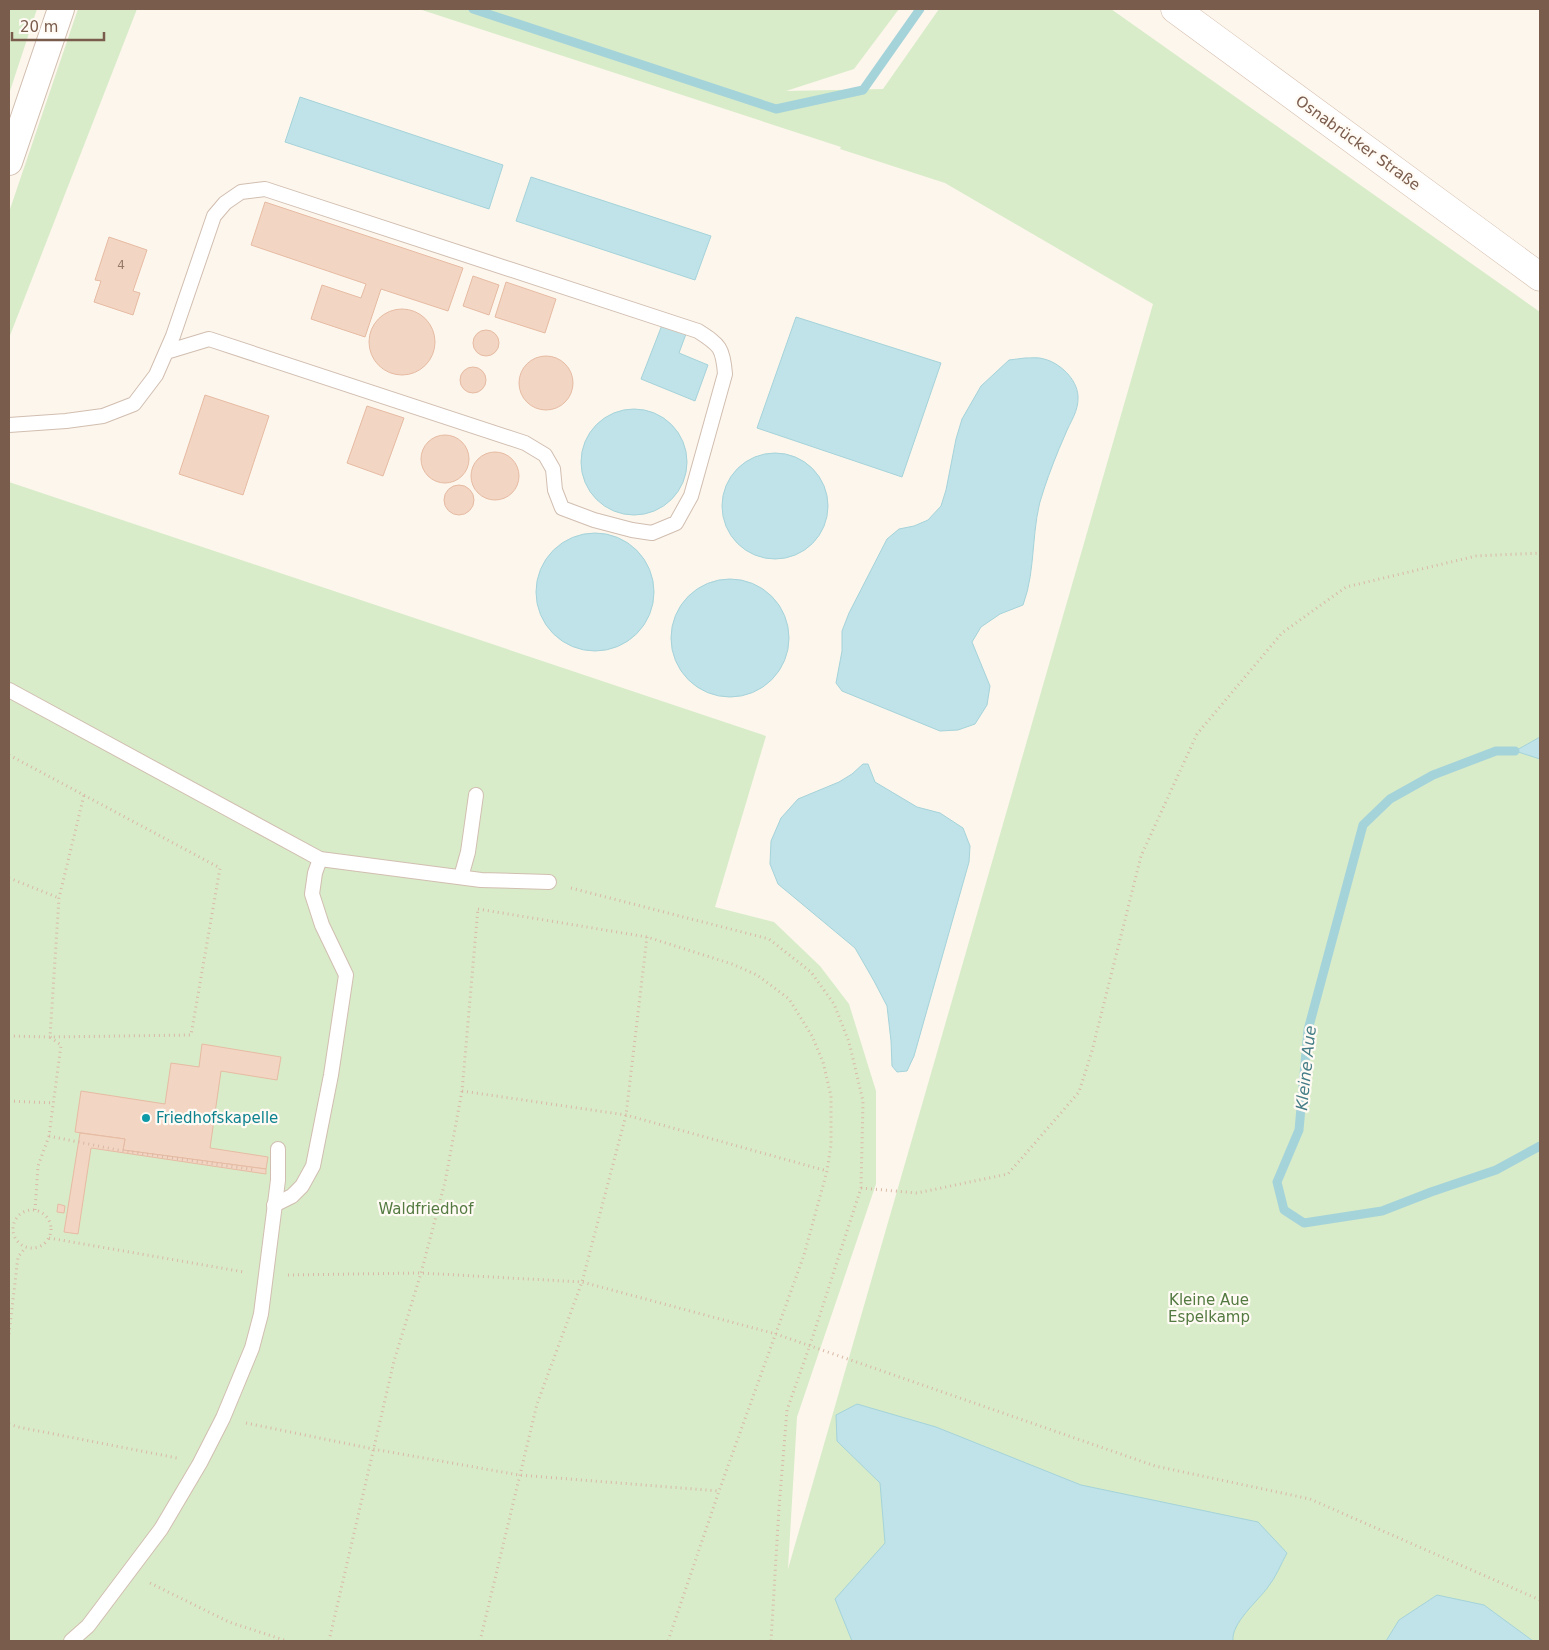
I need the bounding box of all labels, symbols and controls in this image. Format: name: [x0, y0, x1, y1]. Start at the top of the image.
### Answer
scale bar: [12, 10, 105, 42]
text: 20 m: [20, 18, 58, 36]
street label: Osnabrücker Straße: [1292, 92, 1424, 194]
house number: 4: [117, 258, 125, 272]
water label: Kleine Aue: [1292, 1024, 1320, 1111]
place label: Friedhofskapelle: [156, 1109, 278, 1127]
marker: Friedhofskapelle: [140, 1112, 152, 1124]
park label: Waldfriedhof: [378, 1200, 474, 1218]
park label: Kleine Aue Espelkamp: [1168, 1291, 1250, 1326]

